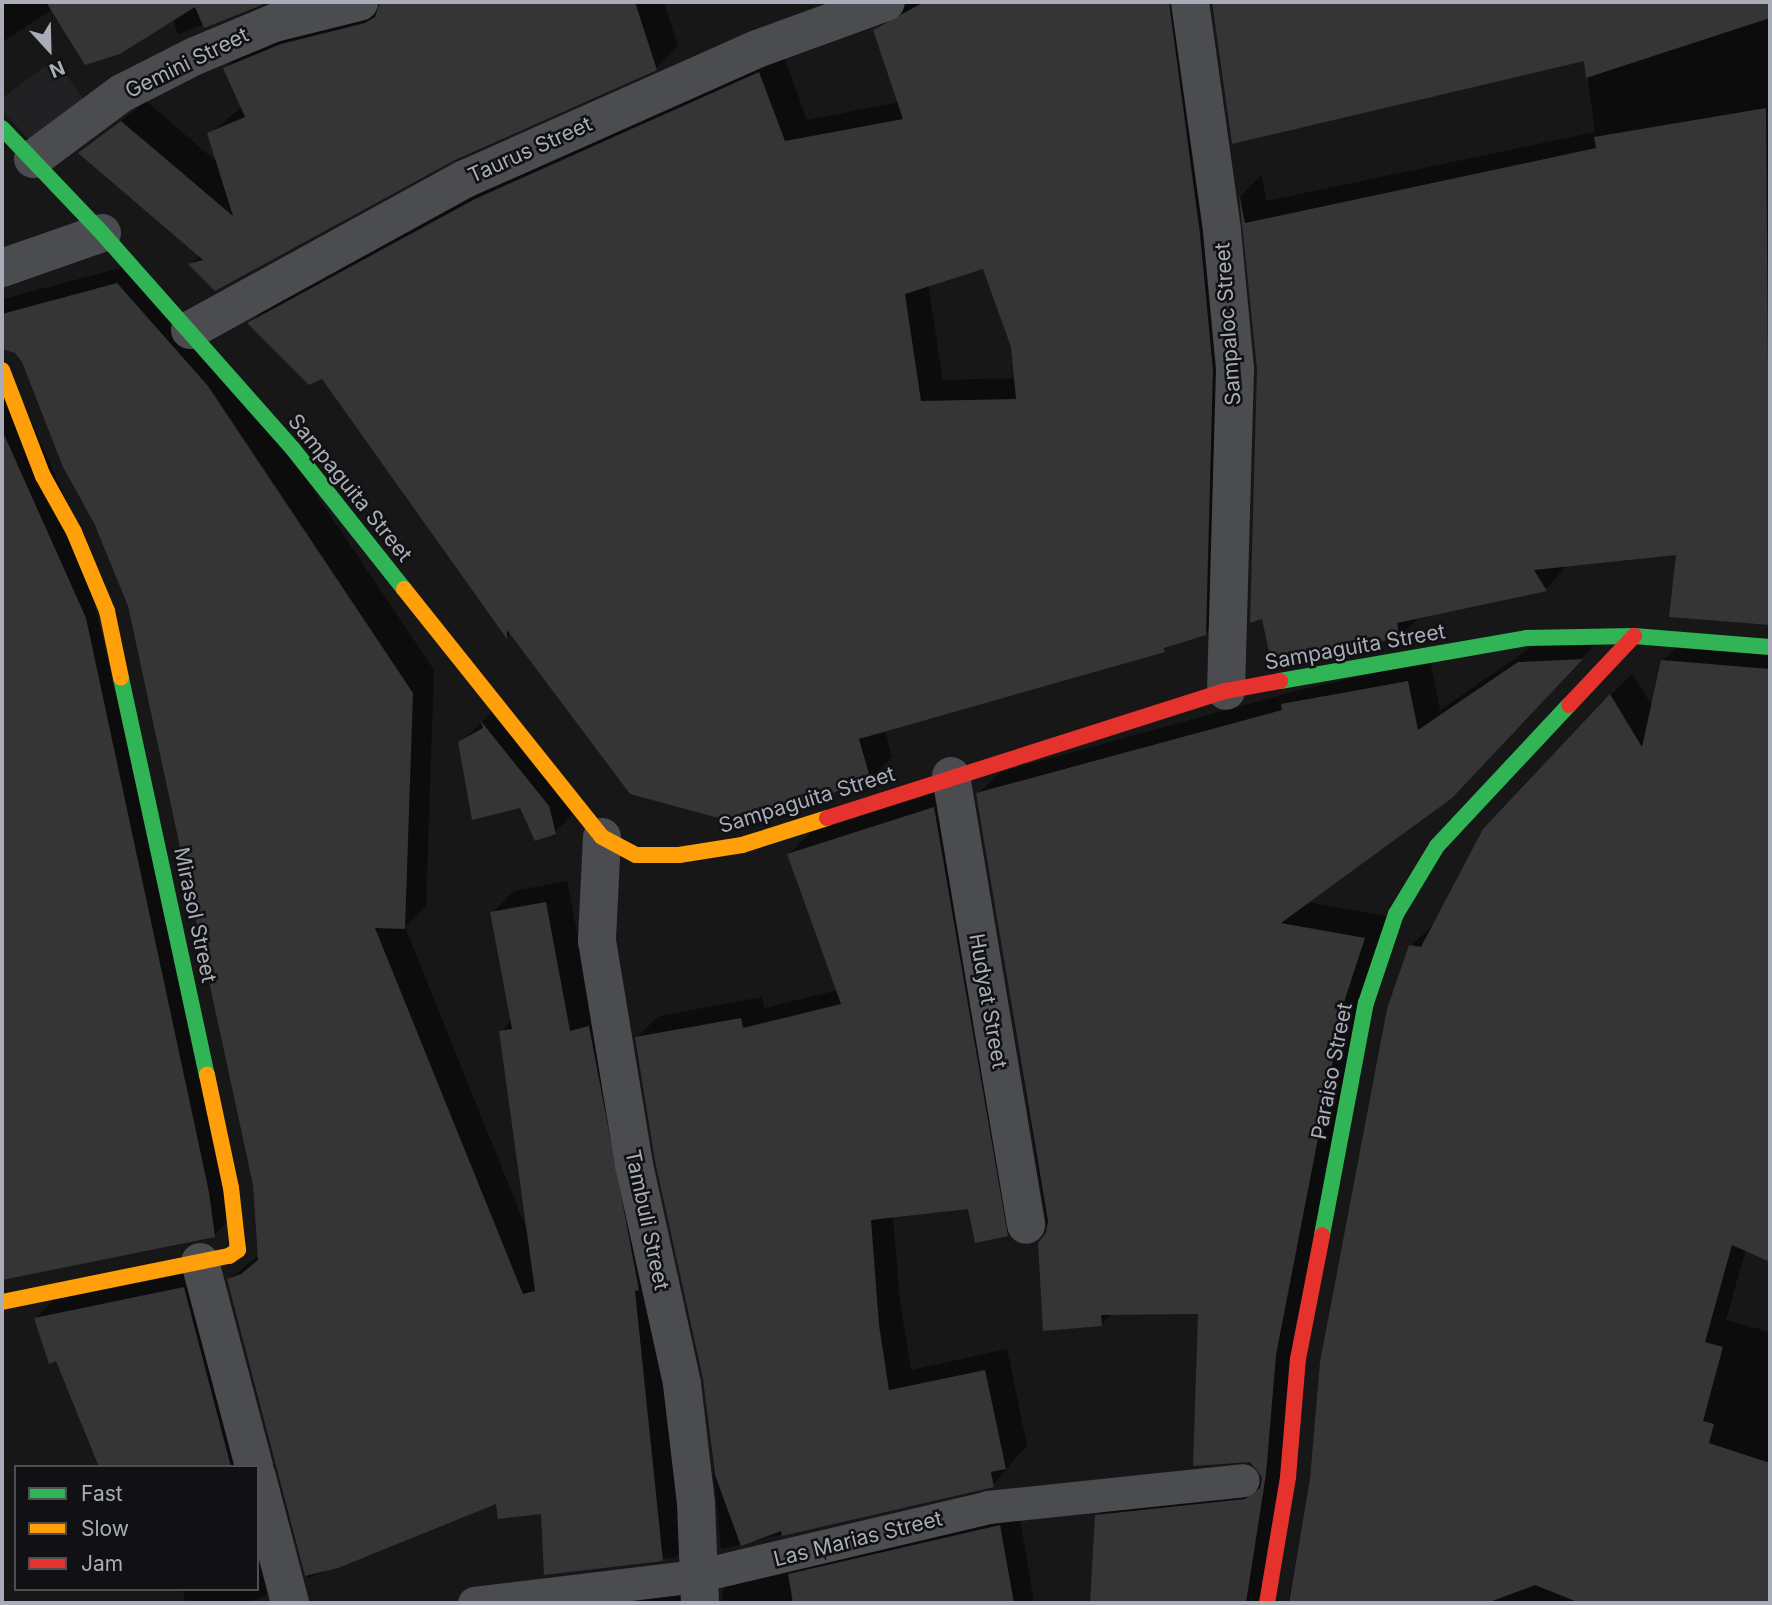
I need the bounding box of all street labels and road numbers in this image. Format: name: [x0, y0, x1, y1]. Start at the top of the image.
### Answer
street label: Gemini Street: [121, 22, 253, 104]
street label: Taurus Street: [464, 111, 596, 189]
street label: Sampaloc Street: [1210, 242, 1246, 406]
street label: Sampaguita Street: [283, 409, 417, 567]
street label: Sampaguita Street: [1263, 619, 1447, 675]
street label: Sampaguita Street: [716, 761, 898, 839]
street label: Mirasol Street: [168, 845, 222, 985]
street label: Hudyat Street: [964, 932, 1012, 1070]
street label: Paraiso Street: [1306, 1000, 1358, 1142]
street label: Tambuli Street: [620, 1148, 674, 1292]
street label: Las Marias Street: [771, 1506, 945, 1572]

